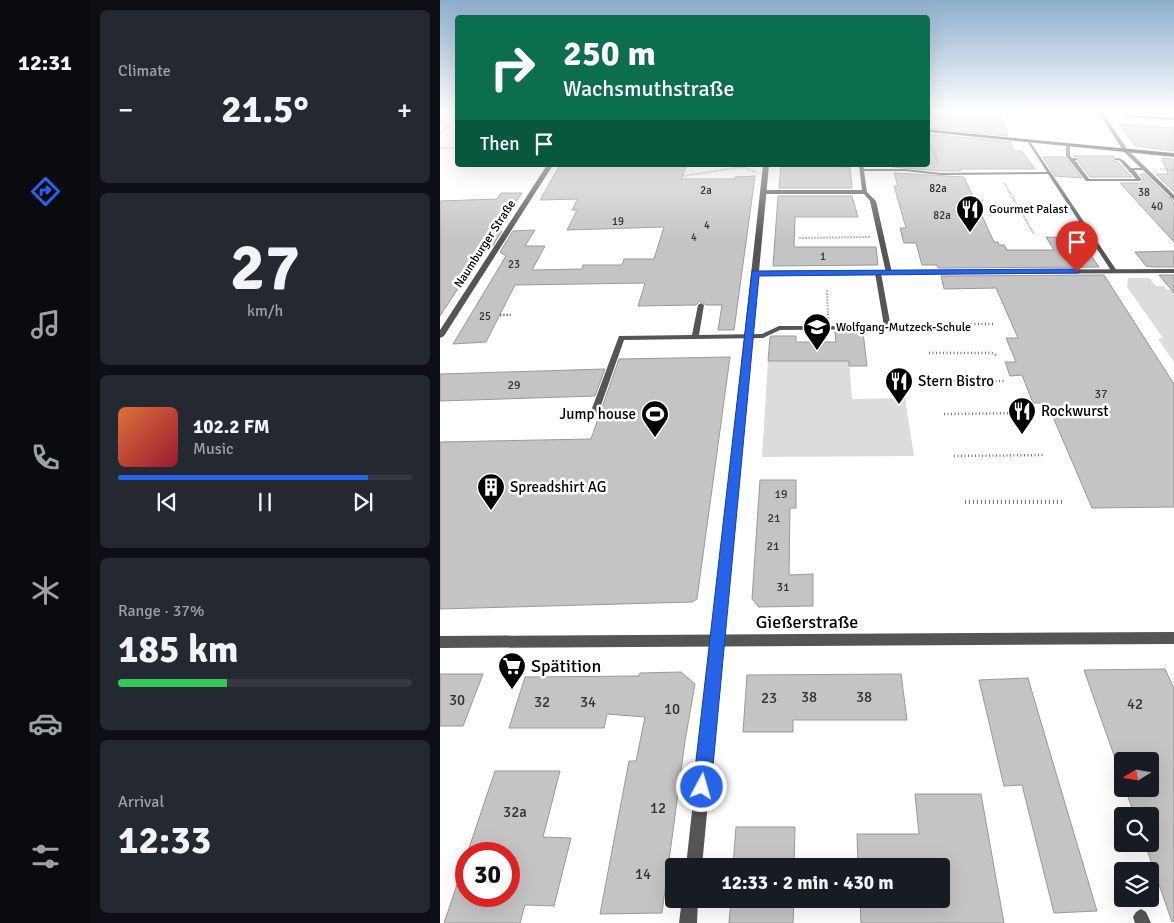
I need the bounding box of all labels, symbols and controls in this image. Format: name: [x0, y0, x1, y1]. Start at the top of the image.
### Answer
text: 250 m: [563, 32, 656, 75]
icon: right: [480, 35, 545, 100]
text: 12:31: [18, 49, 72, 76]
text: Climate: [118, 61, 171, 81]
text: Wachsmuthstraße: [563, 75, 734, 102]
text: 21.5°: [221, 86, 309, 133]
text: −: [118, 93, 133, 127]
text: +: [397, 93, 412, 127]
icon: arrive: [530, 130, 558, 158]
text: Then: [480, 132, 520, 156]
icon: directions: [28, 174, 63, 209]
house number: 82a: [929, 182, 947, 195]
house number: 2a: [700, 184, 712, 197]
house number: 38: [1138, 186, 1150, 199]
restaurant icon: Gourmet Palast: [955, 194, 985, 233]
street label: Naumburger Straße: [451, 197, 519, 291]
house number: 40: [1151, 200, 1163, 213]
place label: Gourmet Palast: [989, 202, 1068, 217]
house number: 82a: [933, 209, 951, 222]
house number: 19: [612, 215, 624, 228]
house number: 4: [704, 219, 710, 232]
pin: [1056, 221, 1098, 272]
text: 27: [230, 228, 300, 308]
icon: arrive: [1063, 228, 1091, 256]
house number: 4: [691, 231, 697, 244]
house number: 1: [820, 250, 826, 263]
house number: 23: [508, 258, 520, 271]
text: km/h: [247, 301, 283, 321]
icon: music: [28, 307, 63, 342]
house number: 25: [479, 310, 491, 323]
school or university icon: Wolfgang-Mutzeck-Schule: [802, 312, 832, 351]
place label: Wolfgang-Mutzeck-Schule: [836, 320, 971, 335]
restaurant icon: Stern Bistro: [884, 366, 914, 405]
place label: Stern Bistro: [918, 372, 994, 390]
house number: 29: [508, 378, 520, 393]
house number: 37: [1095, 387, 1107, 402]
restaurant icon: Rockwurst: [1007, 396, 1037, 435]
sports icon: Jump house: [640, 399, 670, 438]
place label: Rockwurst: [1041, 402, 1109, 420]
place label: Jump house: [560, 405, 636, 423]
text: 102.2 FM: [193, 415, 270, 439]
text: Music: [193, 439, 234, 459]
icon: phone: [28, 440, 63, 475]
building icon: Spreadshirt AG: [476, 472, 506, 511]
place label: Spreadshirt AG: [510, 478, 606, 496]
house number: 19: [775, 487, 787, 502]
icon: previous: [153, 488, 181, 516]
icon: pause: [251, 488, 279, 516]
icon: next: [349, 488, 377, 516]
house number: 21: [768, 511, 780, 526]
house number: 21: [767, 539, 779, 554]
icon: climate: [28, 573, 63, 608]
house number: 31: [777, 580, 789, 595]
text: Range · 37%: [118, 601, 204, 621]
street label: Gießerstraße: [756, 611, 858, 633]
text: 185 km: [118, 626, 239, 673]
supermarket icon: Spätition: [497, 651, 527, 690]
place label: Spätition: [531, 655, 601, 677]
house number: 38: [801, 688, 817, 706]
house number: 38: [856, 688, 872, 706]
house number: 23: [761, 689, 777, 707]
house number: 30: [449, 691, 465, 709]
house number: 32: [534, 693, 550, 711]
house number: 34: [580, 693, 596, 711]
house number: 42: [1127, 695, 1143, 713]
house number: 10: [664, 700, 680, 718]
icon: car: [28, 706, 63, 741]
north arrow: [1114, 752, 1159, 798]
map controls: [1114, 752, 1159, 907]
position arrow: [675, 760, 727, 812]
text: Arrival: [118, 792, 164, 812]
house number: 12: [650, 799, 666, 817]
house number: 32a: [503, 803, 527, 821]
button: search: [1114, 807, 1159, 852]
text: 12:33: [118, 817, 211, 864]
icon: filters: [28, 839, 63, 874]
speed limit sign: 30: [455, 842, 520, 907]
button: layers: [1114, 862, 1159, 907]
house number: 14: [635, 865, 651, 883]
text: 12:33 · 2 min · 430 m: [721, 871, 894, 895]

